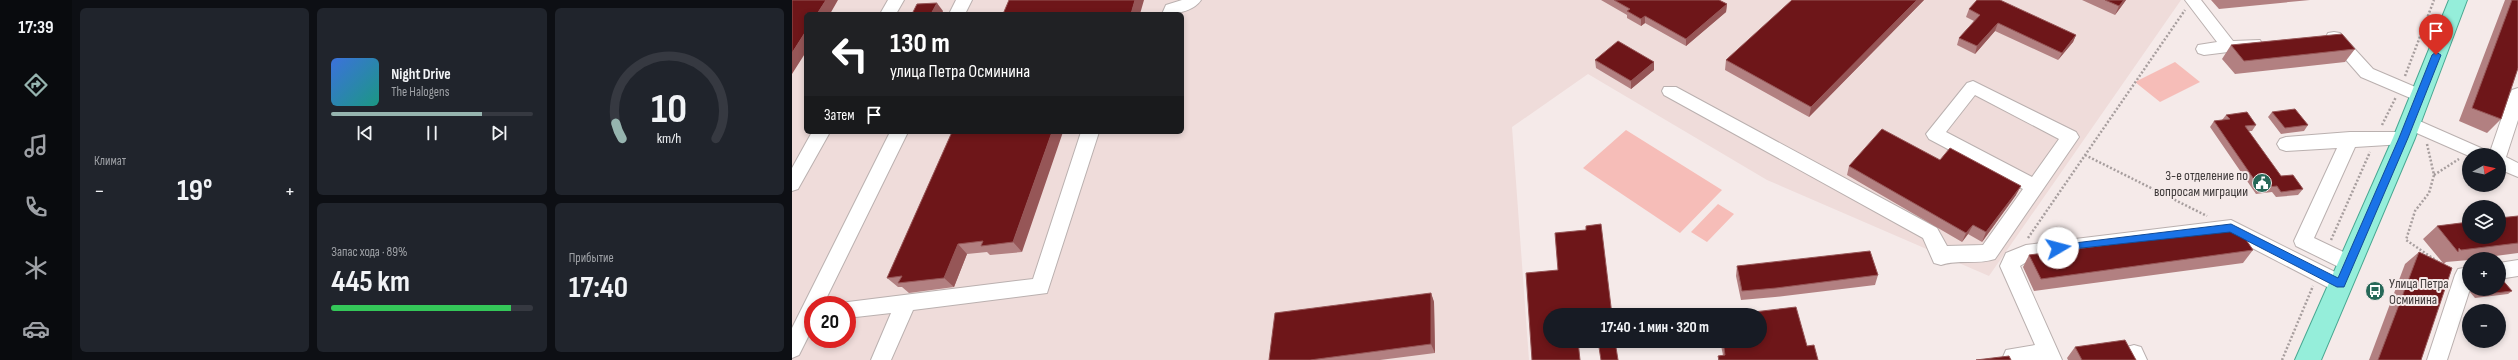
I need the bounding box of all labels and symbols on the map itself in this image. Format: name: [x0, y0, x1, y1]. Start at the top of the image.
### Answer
pin: [2419, 14, 2453, 55]
north arrow: [2462, 148, 2506, 192]
place label: 3-е отделение по вопросам миграции: [2154, 167, 2248, 200]
public building icon: 3-е отделение по вопросам миграции: [2251, 172, 2273, 194]
position arrow: [2037, 227, 2079, 269]
place label: Улица Петра Осминина: [2389, 275, 2449, 308]
bus stop icon: Улица Петра Осминина: [2364, 280, 2386, 302]
speed limit sign: 20: [804, 296, 856, 348]

